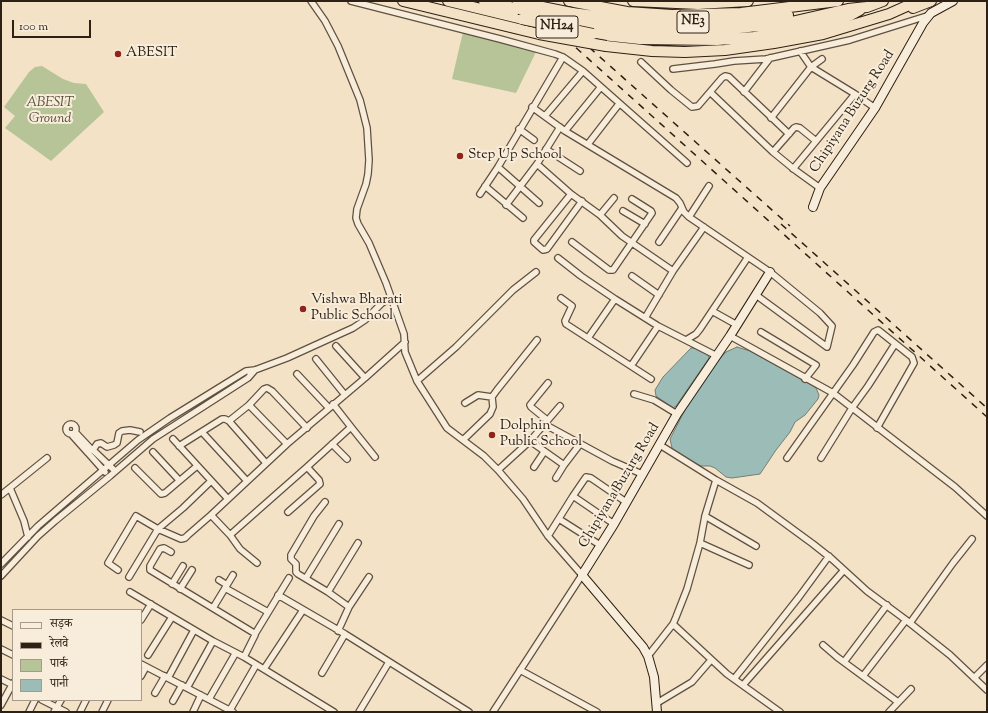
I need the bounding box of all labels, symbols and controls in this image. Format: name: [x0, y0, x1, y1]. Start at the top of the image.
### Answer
road number: NE3: [677, 11, 709, 33]
scale bar: [14, 12, 93, 38]
road number: NH24: [536, 16, 578, 38]
text: 100 m: [19, 18, 48, 36]
place label: ABESIT: [126, 46, 177, 62]
street label: Chipiyana Buzurg Road: [807, 47, 899, 177]
marker: ABESIT: [113, 49, 123, 59]
park label: ABESIT Ground: [26, 96, 74, 128]
place label: Step Up School: [468, 148, 562, 164]
marker: Step Up School: [455, 151, 465, 161]
place label: Vishwa Bharati Public School: [311, 293, 402, 326]
marker: Vishwa Bharati Public School: [298, 304, 308, 314]
place label: Dolphin Public School: [500, 419, 582, 452]
street label: Chipiyana Buzurg Road: [576, 420, 664, 552]
marker: Dolphin Public School: [487, 430, 497, 440]
legend: [12, 609, 142, 701]
text: सड़क: [50, 615, 73, 633]
text: रेलवे: [50, 635, 68, 653]
text: पार्क: [50, 655, 68, 673]
text: पानी: [50, 675, 68, 693]

